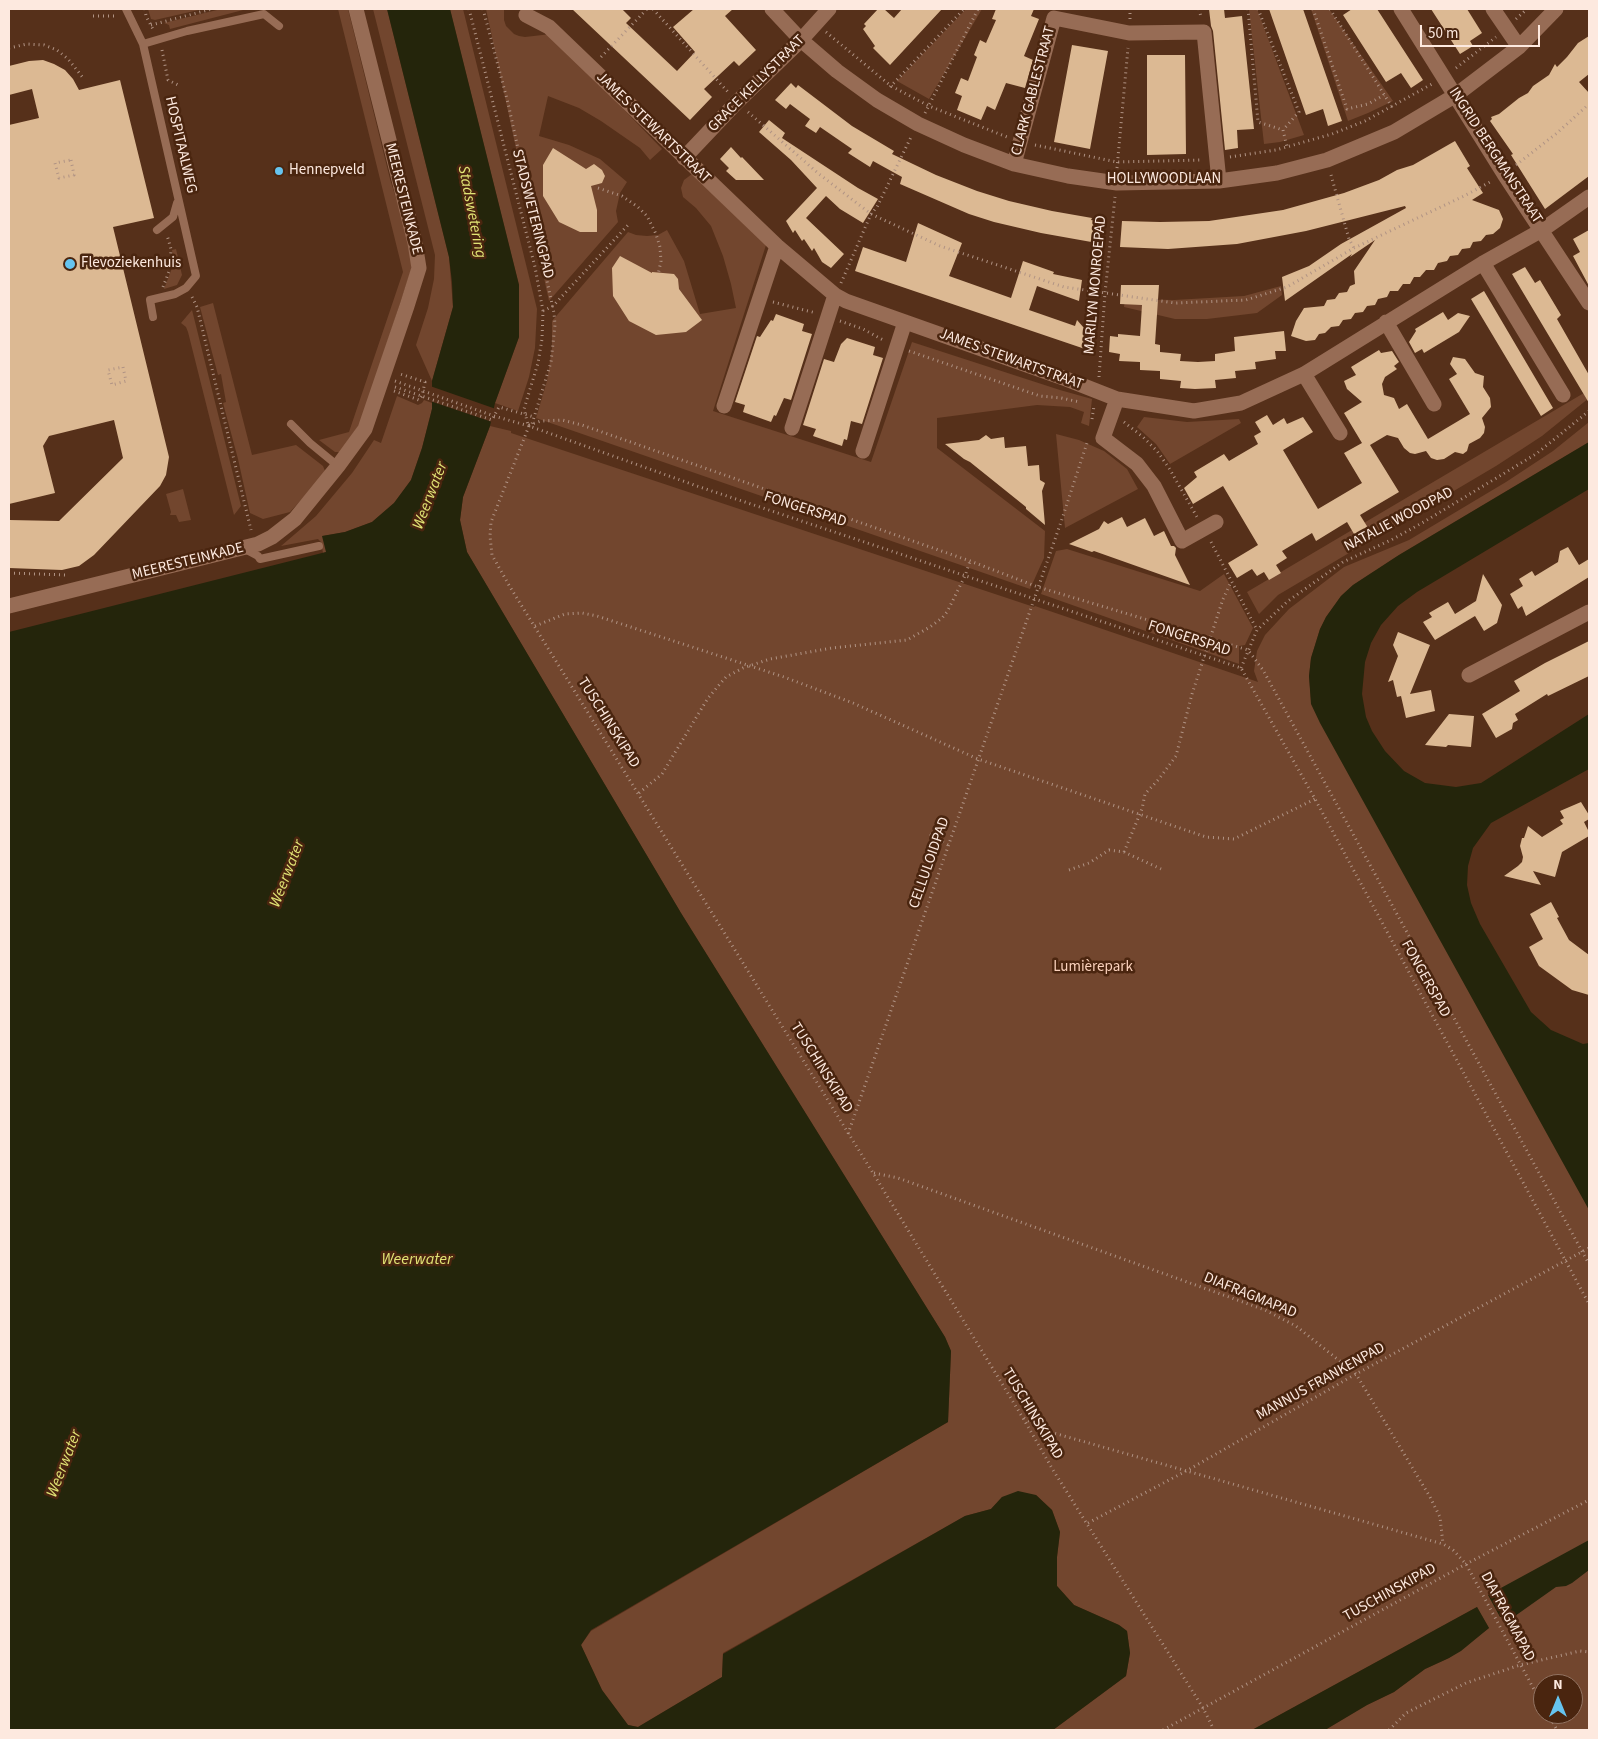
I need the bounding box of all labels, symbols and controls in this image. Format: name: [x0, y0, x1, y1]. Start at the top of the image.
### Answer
scale bar: [1423, 15, 1543, 47]
text: 50 m: [1428, 23, 1458, 44]
street label: CLARK GABLESTRAAT: [1008, 24, 1060, 158]
street label: GRACE KELLYSTRAAT: [705, 32, 809, 136]
street label: JAMES STEWARTSTRAAT: [592, 69, 714, 187]
street label: INGRID BERGMANSTRAAT: [1444, 85, 1546, 227]
street label: HOSPITAALWEG: [160, 95, 200, 195]
street label: MEERESTEINKADE: [380, 141, 426, 257]
street label: STADSWETERINGPAD: [507, 147, 557, 281]
place label: Hennepveld: [289, 162, 365, 180]
water label: Stadswetering: [453, 164, 489, 260]
marker: Hennepveld: [273, 165, 285, 177]
street label: HOLLYWOODLAAN: [1107, 171, 1221, 189]
street label: MARILYN MONROEPAD: [1081, 215, 1111, 355]
place label: Flevoziekenhuis: [81, 255, 181, 273]
marker: Flevoziekenhuis: [63, 257, 77, 271]
street label: JAMES STEWARTSTRAAT: [936, 326, 1086, 394]
water label: Weerwater: [409, 459, 453, 533]
street label: NATALIE WOODPAD: [1341, 484, 1457, 556]
street label: FONGERSPAD: [762, 488, 848, 532]
street label: MEERESTEINKADE: [130, 539, 246, 585]
street label: FONGERSPAD: [1146, 617, 1232, 661]
street label: TUSCHINSKIPAD: [573, 674, 643, 772]
street label: CELLULOIDPAD: [906, 815, 954, 911]
water label: Weerwater: [266, 837, 310, 911]
street label: FONGERSPAD: [1396, 937, 1454, 1021]
park label: Lumièrepark: [1053, 959, 1133, 977]
street label: TUSCHINSKIPAD: [786, 1019, 856, 1117]
water label: Weerwater: [382, 1250, 452, 1270]
street label: DIAFRAGMAPAD: [1201, 1269, 1299, 1323]
street label: MANNUS FRANKENPAD: [1254, 1339, 1388, 1425]
street label: TUSCHINSKIPAD: [998, 1365, 1066, 1463]
water label: Weerwater: [43, 1427, 87, 1501]
street label: TUSCHINSKIPAD: [1340, 1560, 1440, 1626]
street label: DIAFRAGMAPAD: [1476, 1569, 1538, 1665]
north arrow: [1533, 1674, 1583, 1724]
text: N: [1553, 1675, 1563, 1695]

